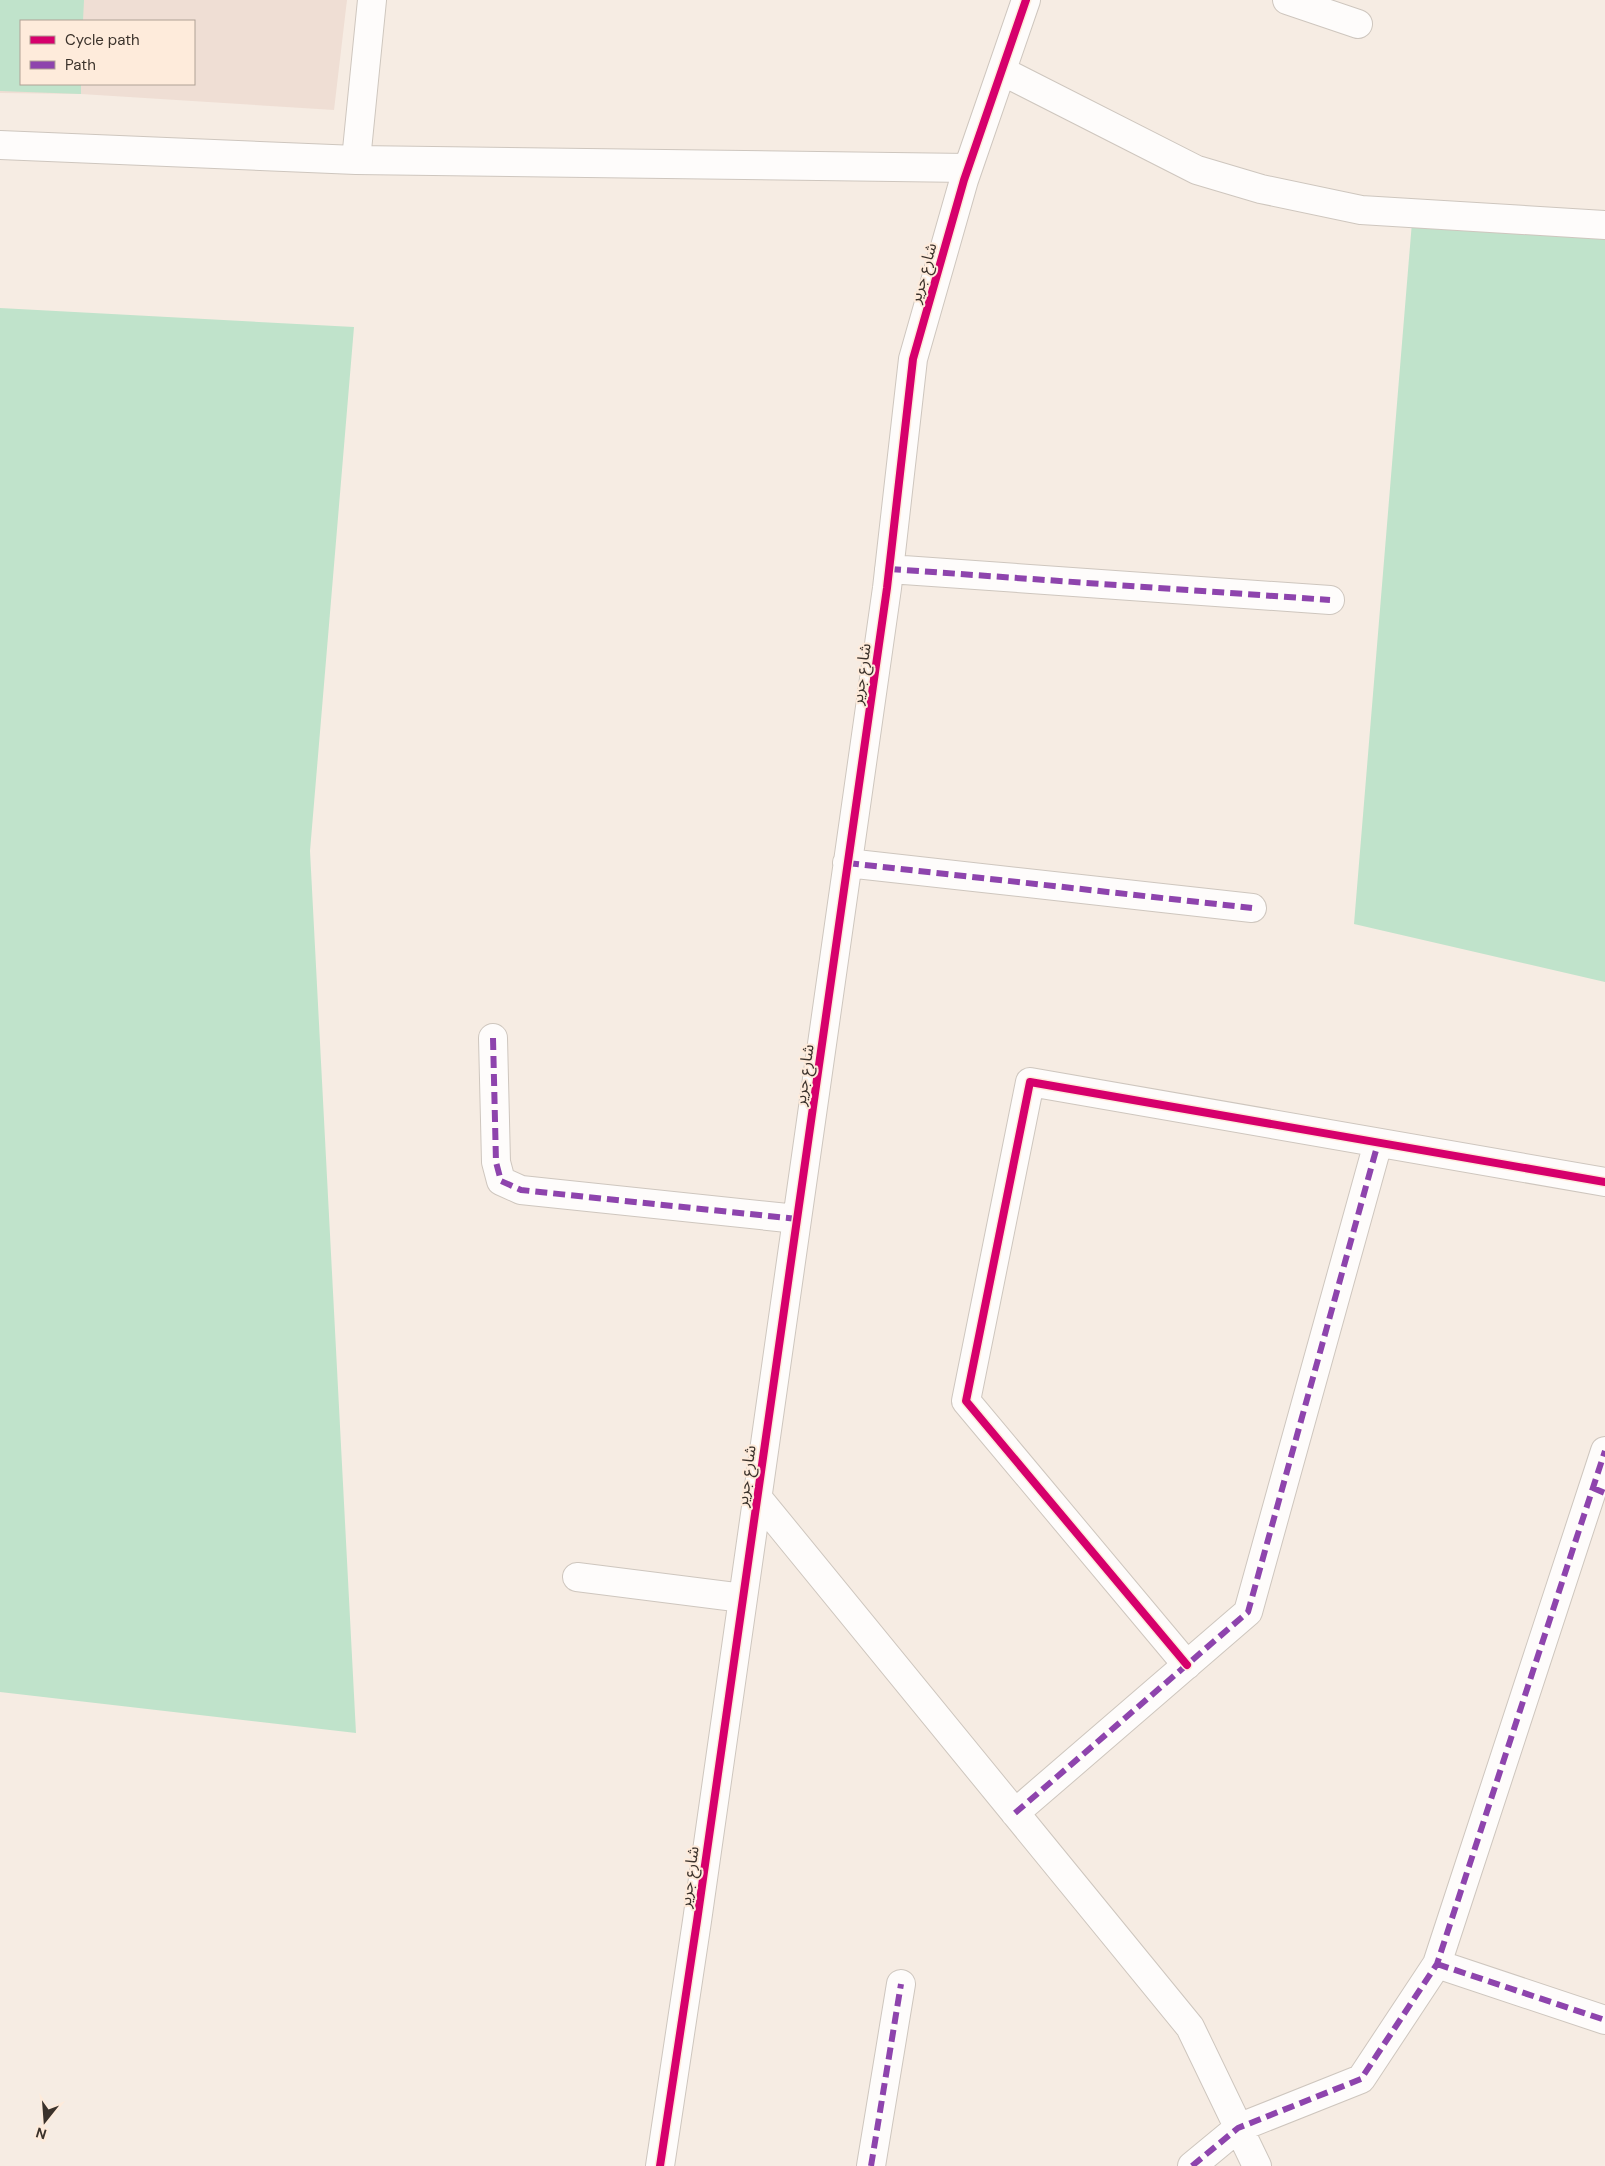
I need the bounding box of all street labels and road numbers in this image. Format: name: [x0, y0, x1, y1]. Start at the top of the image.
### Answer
street label: شارع جرير: [904, 240, 944, 307]
street label: شارع جرير: [846, 642, 878, 707]
street label: شارع جرير: [789, 1043, 821, 1108]
street label: شارع جرير: [731, 1444, 763, 1509]
street label: شارع جرير: [674, 1845, 706, 1910]

